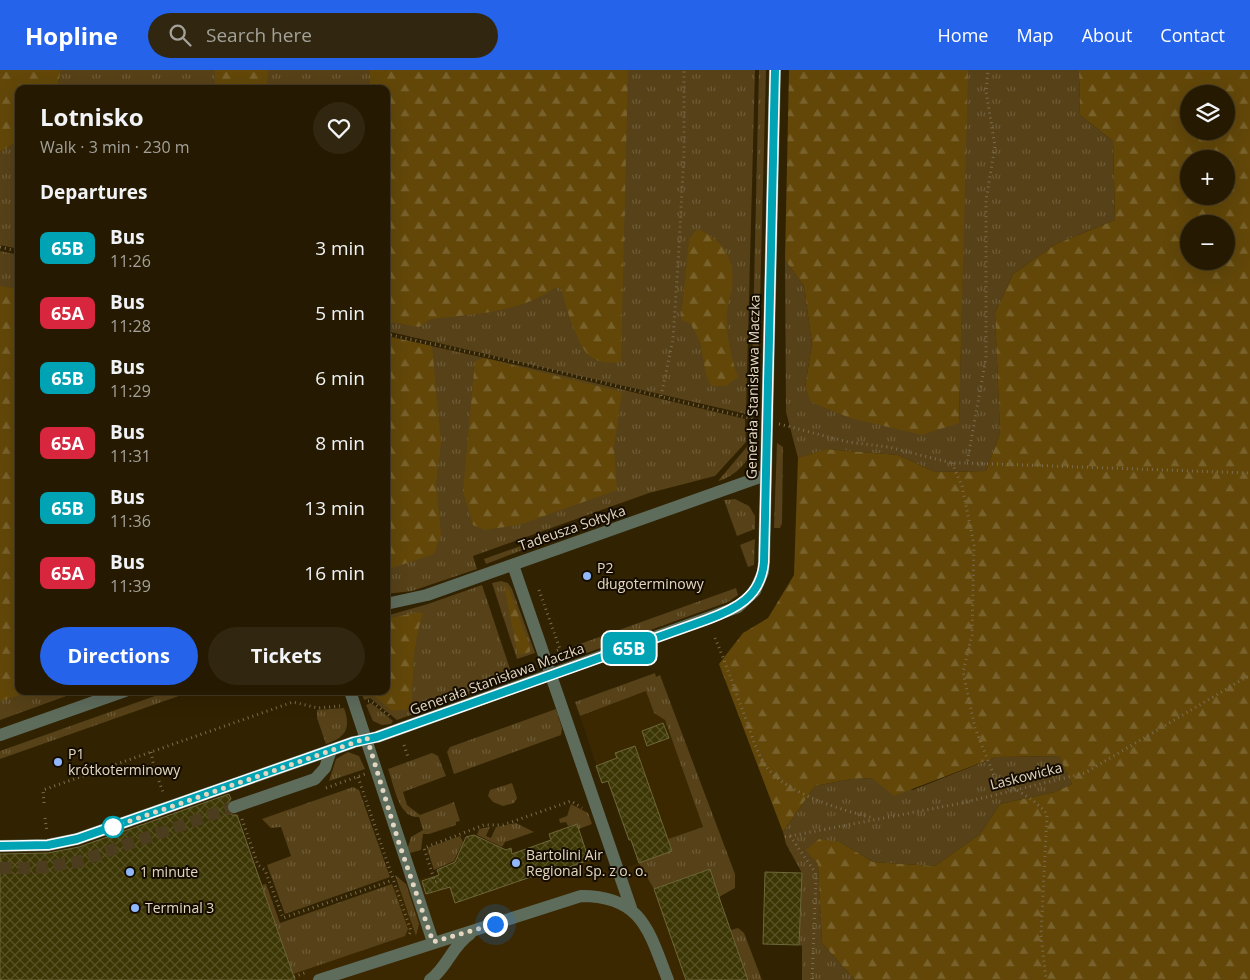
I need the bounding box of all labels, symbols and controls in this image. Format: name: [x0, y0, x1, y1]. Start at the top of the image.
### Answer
search box: [148, 13, 498, 58]
text: Hopline: [25, 19, 118, 52]
icon: search: [166, 21, 194, 49]
text: Search here: [206, 22, 312, 48]
text: Home: [938, 23, 988, 47]
text: Map: [1016, 23, 1054, 47]
text: About: [1082, 23, 1132, 47]
text: Contact: [1160, 23, 1225, 47]
map controls: [1180, 85, 1235, 270]
button: layers: [1180, 85, 1235, 140]
text: Lotnisko: [40, 100, 144, 133]
button: heart: [313, 102, 365, 154]
text: Walk · 3 min · 230 m: [40, 136, 190, 158]
button: +: [1180, 150, 1235, 205]
text: Departures: [40, 179, 147, 205]
button: −: [1180, 215, 1235, 270]
text: Bus: [110, 224, 145, 250]
text: 3 min: [315, 235, 365, 261]
text: 65B: [51, 236, 84, 260]
text: 11:26: [110, 250, 151, 272]
text: Bus: [110, 289, 145, 315]
street label: Generała Stanisława Maczka: [741, 295, 764, 479]
text: 5 min: [315, 300, 365, 326]
text: 65A: [51, 301, 84, 325]
text: 11:28: [110, 315, 151, 337]
text: Bus: [110, 354, 145, 380]
text: 6 min: [315, 365, 365, 391]
text: 65B: [51, 366, 84, 390]
text: 11:29: [110, 380, 151, 402]
text: Bus: [110, 419, 145, 445]
text: 8 min: [315, 430, 365, 456]
text: 65A: [51, 431, 84, 455]
text: 11:31: [110, 445, 151, 467]
text: Bus: [110, 484, 145, 510]
text: 13 min: [304, 495, 365, 521]
text: 65B: [51, 496, 84, 520]
street label: Tadeusza Sołtyka: [516, 500, 628, 555]
text: 11:36: [110, 510, 151, 532]
text: Bus: [110, 549, 145, 575]
place label: P2 długoterminowy: [597, 558, 705, 593]
text: 16 min: [304, 560, 365, 586]
text: 65A: [51, 561, 84, 585]
marker: P2 długoterminowy: [581, 570, 593, 582]
text: 11:39: [110, 575, 151, 597]
button: Directions: [40, 627, 198, 685]
button: Tickets: [208, 627, 365, 685]
line badge: 65B: [600, 632, 658, 664]
text: 65B: [613, 636, 645, 660]
street label: Generała Stanisława Maczka: [407, 638, 587, 719]
place label: P1 krótkoterminowy: [68, 744, 181, 779]
marker: P1 krótkoterminowy: [52, 756, 64, 768]
street label: Laskowicka: [988, 757, 1064, 794]
unlabelled marker: [102, 816, 124, 838]
place label: Bartolini Air Regional Sp. z o. o.: [526, 845, 647, 880]
marker: Bartolini Air Regional Sp. z o. o.: [510, 857, 522, 869]
place label: 1 minute: [140, 862, 198, 881]
marker: 1 minute: [124, 866, 136, 878]
place label: Terminal 3: [145, 898, 214, 917]
marker: Terminal 3: [129, 902, 141, 914]
your location: [483, 912, 508, 937]

